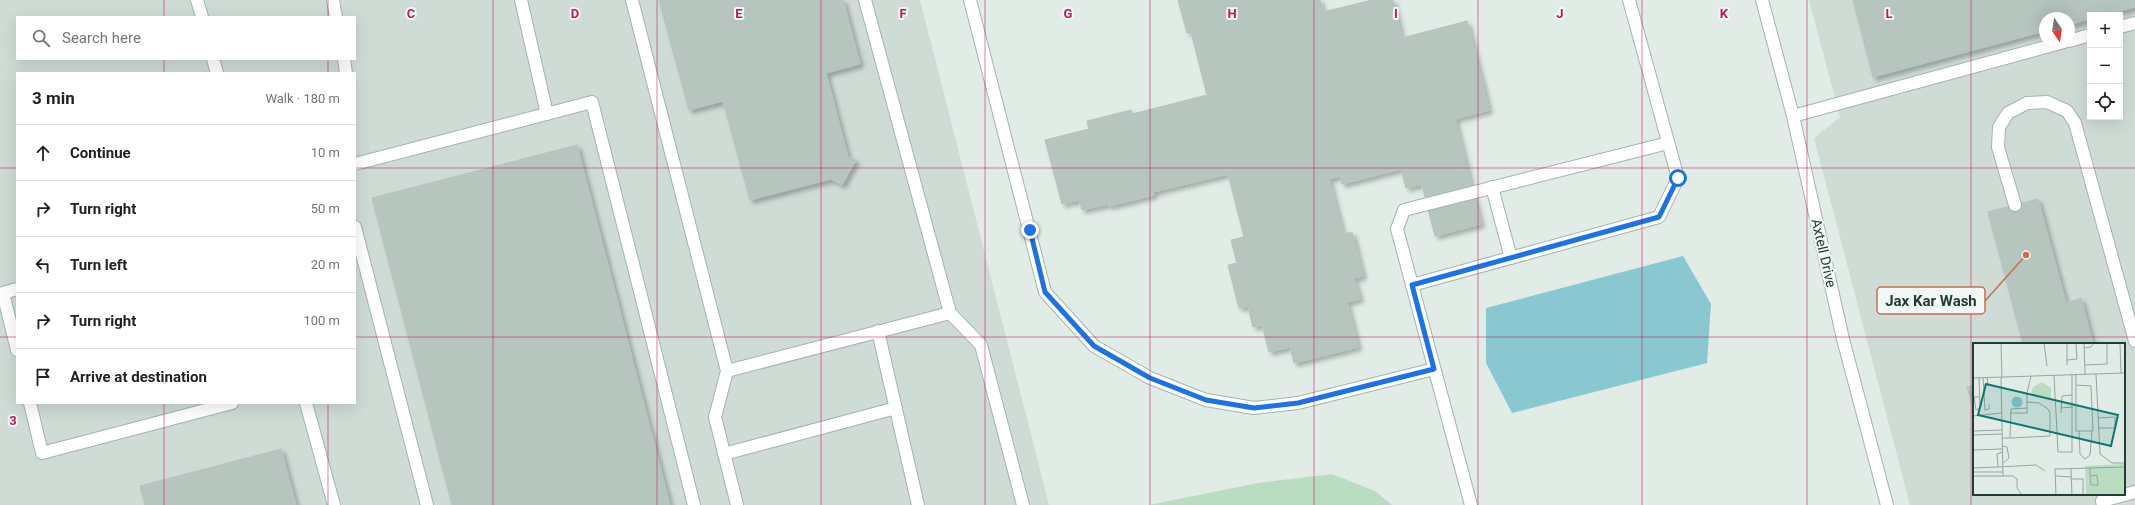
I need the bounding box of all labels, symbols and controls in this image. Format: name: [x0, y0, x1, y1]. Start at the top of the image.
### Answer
text: C: [407, 6, 416, 21]
text: D: [571, 6, 579, 21]
text: E: [735, 6, 743, 21]
text: F: [899, 6, 907, 21]
text: G: [1064, 6, 1073, 21]
text: H: [1227, 6, 1237, 21]
text: I: [1394, 6, 1398, 21]
text: J: [1556, 6, 1564, 21]
text: K: [1720, 6, 1729, 21]
text: L: [1885, 6, 1893, 21]
north arrow: [2039, 12, 2075, 48]
map controls: [2087, 12, 2123, 120]
button: +: [2087, 12, 2123, 48]
search box: [16, 16, 356, 60]
icon: search: [30, 27, 52, 49]
text: Search here: [62, 29, 141, 47]
button: −: [2087, 48, 2123, 84]
button: locate: [2087, 84, 2123, 120]
text: 3 min: [32, 88, 75, 108]
text: Walk · 180 m: [265, 91, 340, 106]
icon: ahead: [32, 142, 54, 164]
text: Continue: [70, 144, 131, 162]
text: 10 m: [311, 145, 340, 160]
route start: [1669, 169, 1687, 187]
icon: right: [32, 198, 54, 220]
text: Turn right: [70, 200, 136, 218]
text: 50 m: [311, 201, 340, 216]
street label: Axtell Drive: [1808, 217, 1840, 289]
route end: [1021, 221, 1039, 239]
icon: left: [32, 254, 54, 276]
text: Turn left: [70, 256, 127, 274]
text: 20 m: [311, 257, 340, 272]
callout: Jax Kar Wash: [1877, 287, 1985, 314]
text: Jax Kar Wash: [1885, 292, 1977, 310]
icon: right: [32, 310, 54, 332]
text: Turn right: [70, 312, 136, 330]
text: 100 m: [303, 313, 340, 328]
inset map: [1973, 343, 2125, 495]
icon: arrive: [32, 366, 54, 388]
text: Arrive at destination: [70, 368, 207, 386]
text: 3: [9, 413, 17, 428]

